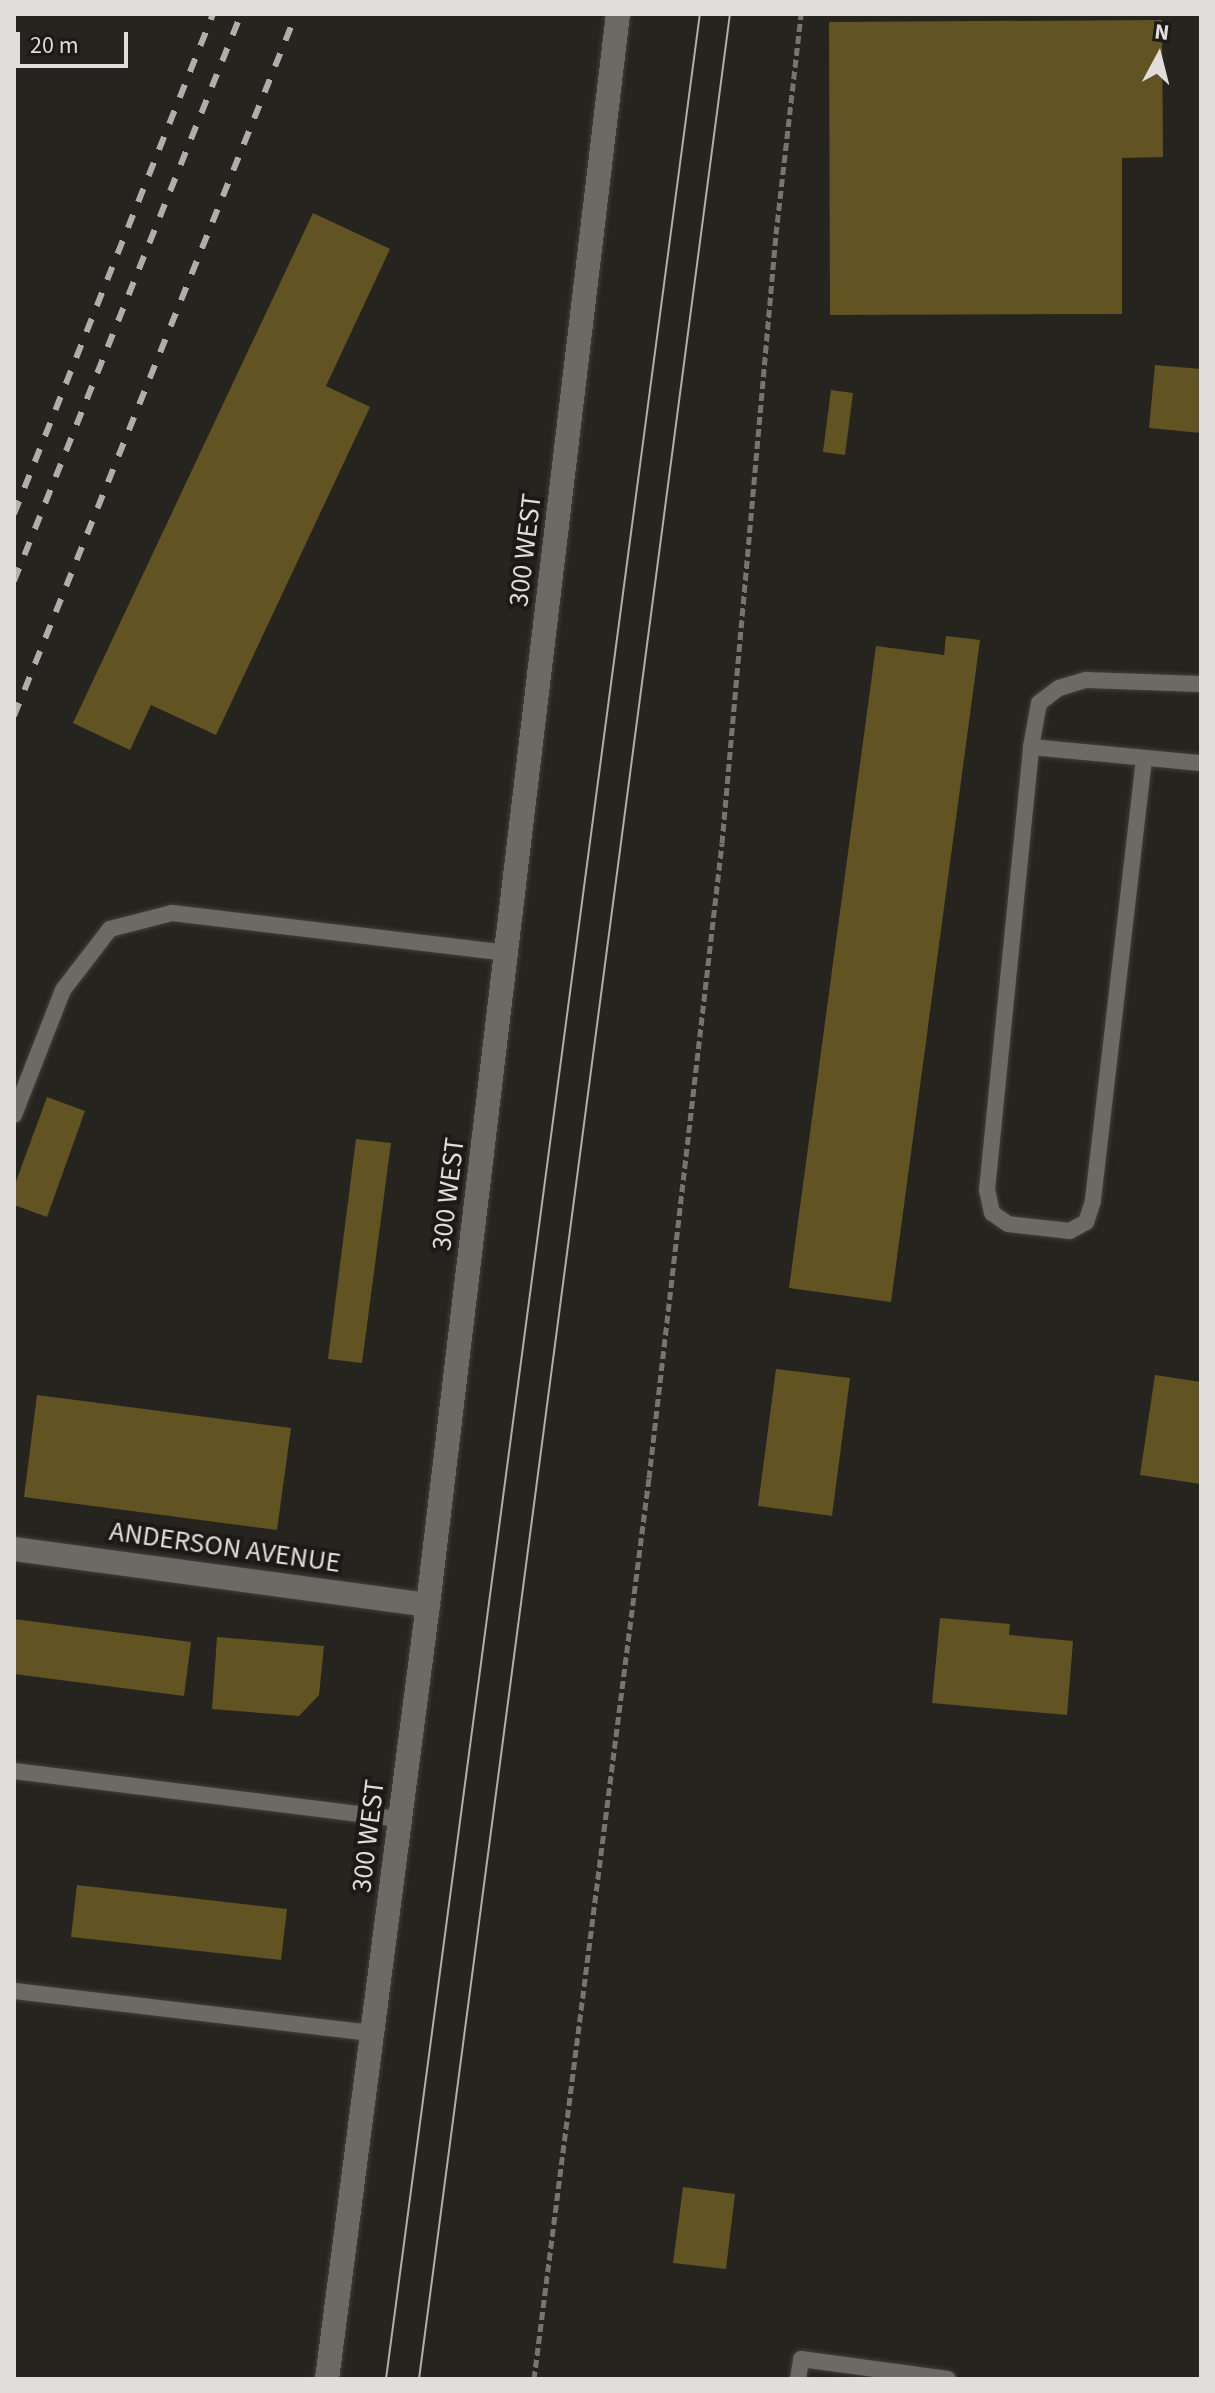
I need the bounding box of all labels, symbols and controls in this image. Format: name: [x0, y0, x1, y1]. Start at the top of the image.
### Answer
text: N: [1153, 15, 1171, 49]
scale bar: [20, 16, 132, 66]
north arrow: [1119, 16, 1199, 96]
text: 20 m: [30, 28, 79, 63]
street label: 300 WEST: [501, 492, 549, 608]
street label: 300 WEST: [424, 1136, 472, 1252]
street label: ANDERSON AVENUE: [107, 1514, 343, 1580]
street label: 300 WEST: [344, 1778, 392, 1894]

